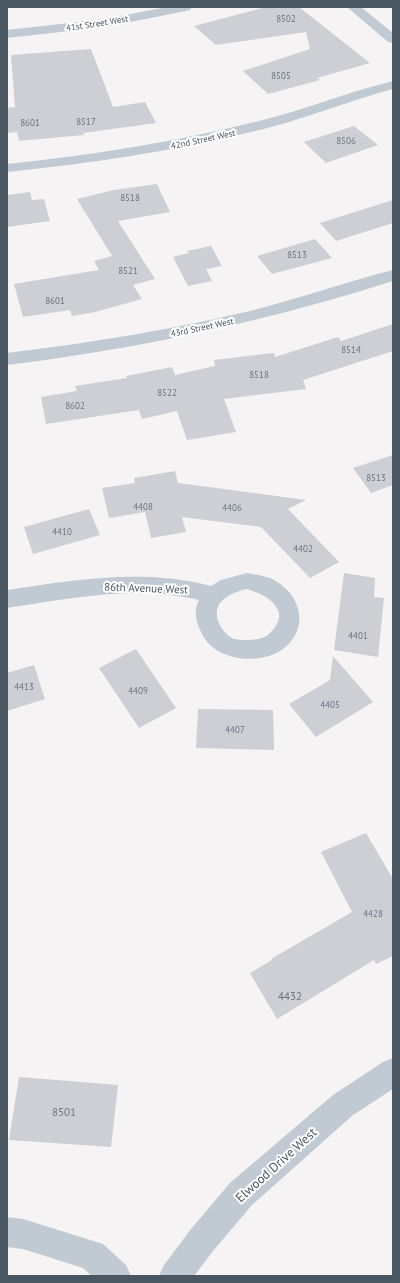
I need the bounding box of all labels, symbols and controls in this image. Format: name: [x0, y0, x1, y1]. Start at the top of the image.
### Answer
street label: 41st Street West: [65, 13, 129, 33]
house number: 8502: [276, 13, 296, 24]
house number: 8505: [271, 70, 291, 81]
house number: 8517: [76, 116, 96, 127]
house number: 8601: [20, 117, 40, 128]
street label: 42nd Street West: [170, 127, 236, 151]
house number: 8506: [336, 135, 356, 146]
house number: 8518: [120, 192, 140, 203]
house number: 8513: [287, 249, 307, 260]
house number: 8521: [118, 265, 138, 276]
house number: 8601: [45, 295, 65, 306]
street label: 43rd Street West: [170, 315, 234, 339]
house number: 8514: [341, 344, 361, 355]
house number: 8518: [249, 369, 269, 380]
house number: 8522: [157, 387, 177, 398]
house number: 8602: [65, 400, 85, 411]
house number: 8513: [366, 472, 386, 483]
house number: 4408: [133, 501, 153, 512]
house number: 4406: [222, 502, 242, 513]
house number: 4410: [52, 526, 72, 537]
house number: 4402: [293, 543, 313, 554]
street label: 86th Avenue West: [104, 580, 188, 596]
house number: 4401: [348, 630, 368, 641]
house number: 4413: [14, 681, 34, 692]
house number: 4409: [128, 685, 148, 696]
house number: 4405: [320, 699, 340, 710]
house number: 4407: [225, 724, 245, 735]
house number: 4428: [363, 908, 383, 919]
house number: 4432: [278, 989, 302, 1003]
house number: 8501: [52, 1105, 76, 1119]
street label: Elwood Drive West: [232, 1124, 321, 1206]

